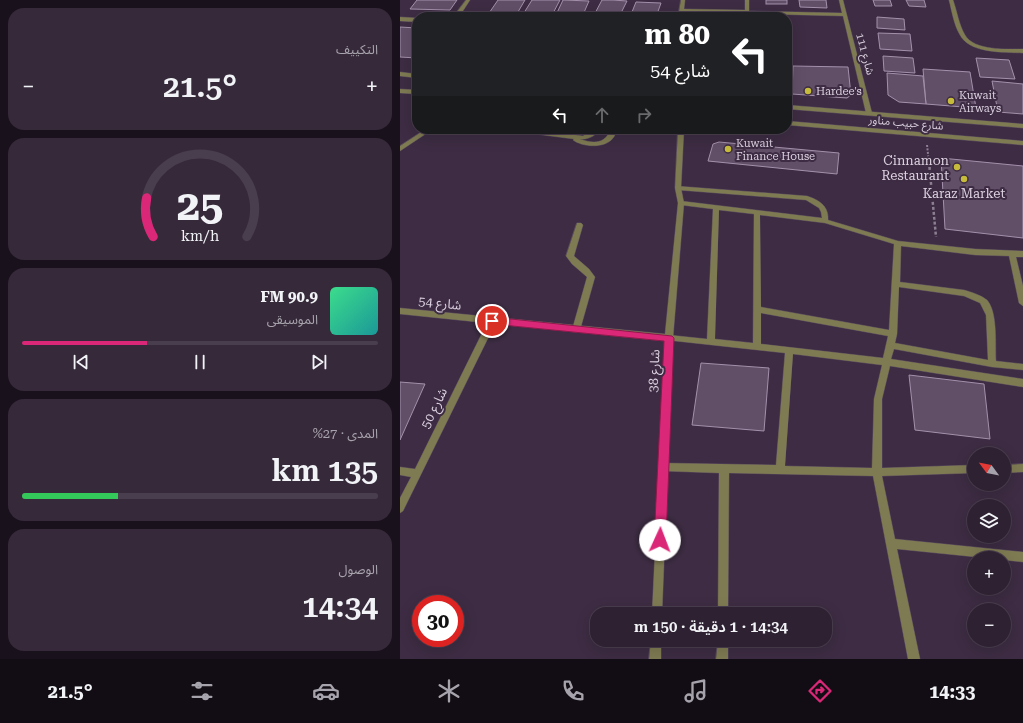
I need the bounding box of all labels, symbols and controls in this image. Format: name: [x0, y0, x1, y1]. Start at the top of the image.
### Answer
text: 80 m: [645, 18, 710, 51]
icon: left: [724, 28, 776, 80]
street label: شارع 111: [852, 32, 877, 77]
text: التكييف: [336, 42, 378, 57]
text: شارع 54: [650, 60, 710, 81]
text: 21.5°: [163, 69, 237, 104]
text: −: [22, 74, 34, 99]
text: +: [366, 74, 378, 99]
place label: Hardee's: [816, 85, 862, 98]
marker: Hardee's: [803, 86, 813, 96]
place label: Kuwait Airways: [959, 89, 1001, 115]
marker: Kuwait Airways: [946, 96, 956, 106]
icon: left: [549, 104, 571, 126]
icon: ahead: [591, 104, 613, 126]
icon: right: [633, 104, 655, 126]
street label: شارع حبيب مناور: [867, 113, 944, 134]
place label: Kuwait Finance House: [736, 137, 815, 163]
marker: Kuwait Finance House: [723, 144, 733, 154]
place label: Cinnamon Restaurant: [881, 153, 950, 183]
marker: Cinnamon Restaurant: [952, 162, 962, 172]
marker: Karaz Market: [959, 174, 969, 184]
text: 25: [177, 181, 223, 230]
place label: Karaz Market: [923, 186, 1005, 201]
text: km/h: [181, 228, 219, 244]
text: 90.9 FM: [261, 288, 318, 306]
street label: شارع 54: [417, 293, 462, 316]
pin: [475, 304, 509, 338]
icon: arrive: [481, 310, 503, 332]
text: الموسيقى: [267, 312, 318, 327]
street label: شارع 38: [645, 349, 666, 393]
icon: previous: [70, 351, 92, 373]
icon: pause: [189, 351, 211, 373]
icon: next: [308, 351, 330, 373]
street label: شارع 50: [418, 385, 453, 432]
text: المدى · 27%: [313, 426, 378, 441]
north arrow: [967, 447, 1011, 491]
map controls: [967, 447, 1011, 647]
text: 135 km: [271, 453, 378, 488]
button: layers: [967, 499, 1011, 543]
position arrow: [639, 519, 681, 561]
button: +: [967, 551, 1011, 595]
text: الوصول: [338, 562, 378, 577]
text: 14:34: [302, 589, 378, 624]
speed limit sign: 30: [412, 595, 464, 647]
button: −: [967, 603, 1011, 647]
text: 14:34 · 1 دقيقة · 150 m: [634, 618, 788, 636]
icon: filters: [188, 677, 216, 705]
icon: car: [312, 677, 340, 705]
icon: climate: [435, 677, 463, 705]
icon: phone: [559, 677, 587, 705]
icon: music: [682, 677, 710, 705]
icon: directions: [806, 677, 834, 705]
text: 21.5°: [48, 681, 93, 702]
text: 14:33: [929, 681, 975, 702]

